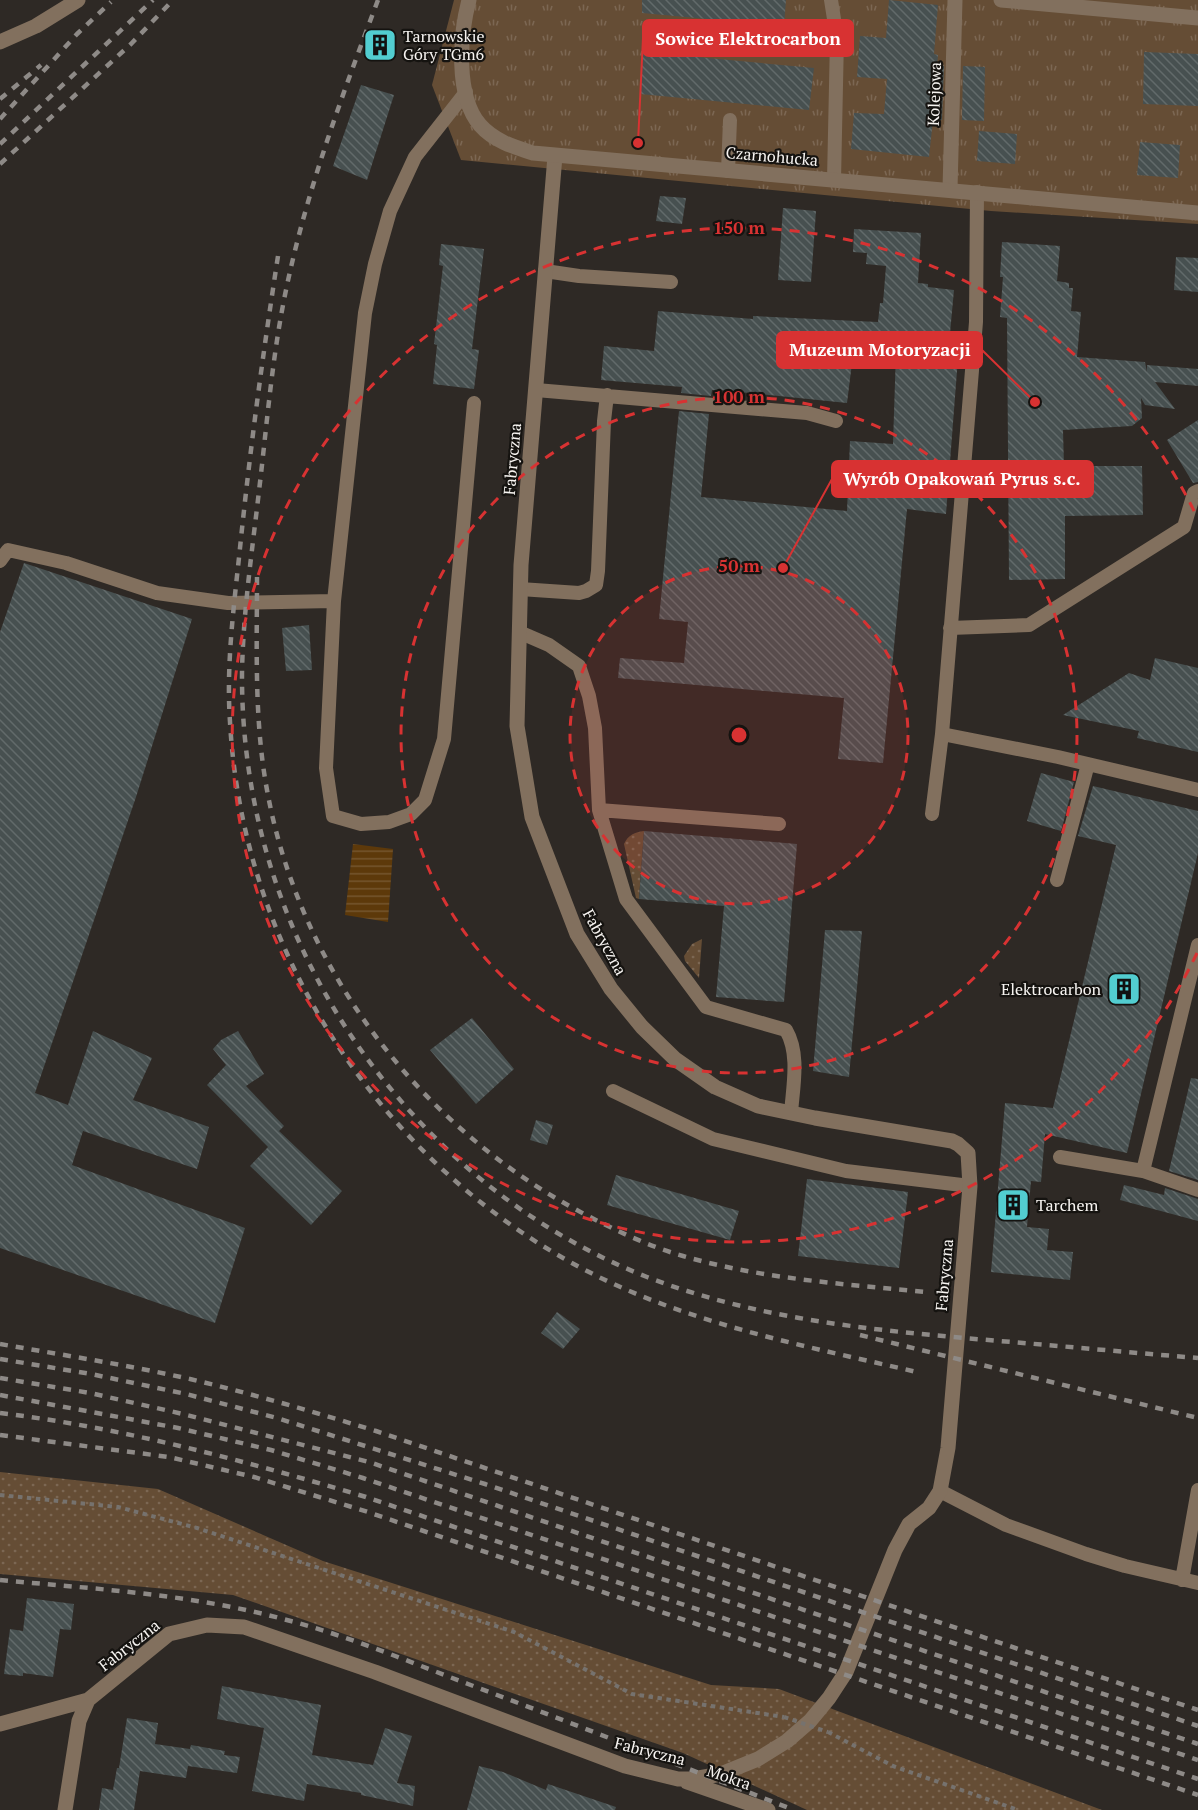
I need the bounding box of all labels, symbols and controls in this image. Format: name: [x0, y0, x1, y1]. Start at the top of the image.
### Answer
callout: Sowice Elektrocarbon: [643, 20, 853, 56]
place label: Tarnowskie Góry TGm6: [403, 25, 485, 65]
text: Sowice Elektrocarbon: [655, 26, 841, 50]
building icon: Tarnowskie Góry TGm6: [362, 27, 398, 63]
street label: Kolejowa: [922, 61, 946, 127]
street label: Czarnohucka: [725, 141, 819, 171]
text: 150 m: [713, 215, 765, 239]
callout: Muzeum Motoryzacji: [777, 332, 982, 368]
text: Muzeum Motoryzacji: [789, 337, 971, 361]
text: 100 m: [713, 384, 765, 408]
street label: Fabryczna: [498, 422, 526, 496]
callout: Wyrób Opakowań Pyrus s.c.: [832, 461, 1093, 497]
text: Wyrób Opakowań Pyrus s.c.: [843, 466, 1081, 490]
text: 50 m: [718, 553, 760, 577]
centre of rings: [729, 725, 749, 745]
street label: Fabryczna: [578, 905, 632, 979]
building icon: Elektrocarbon: [1106, 971, 1142, 1007]
place label: Elektrocarbon: [1001, 978, 1101, 1000]
building icon: Tarchem: [995, 1187, 1031, 1223]
place label: Tarchem: [1036, 1194, 1099, 1216]
street label: Fabryczna: [930, 1238, 958, 1312]
street label: Fabryczna: [94, 1614, 164, 1676]
street label: Fabryczna: [612, 1732, 688, 1770]
street label: Mokra: [704, 1759, 754, 1795]

